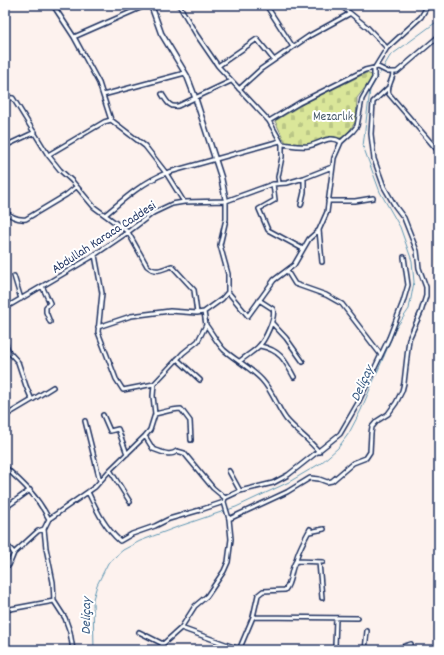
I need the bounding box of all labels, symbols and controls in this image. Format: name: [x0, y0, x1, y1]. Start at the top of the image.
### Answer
park label: Mezarlık: [313, 108, 353, 127]
street label: Abdullah Karaca Caddesi: [48, 197, 161, 279]
water label: Deliçay: [346, 361, 380, 405]
water label: Deliçay: [77, 595, 97, 635]

